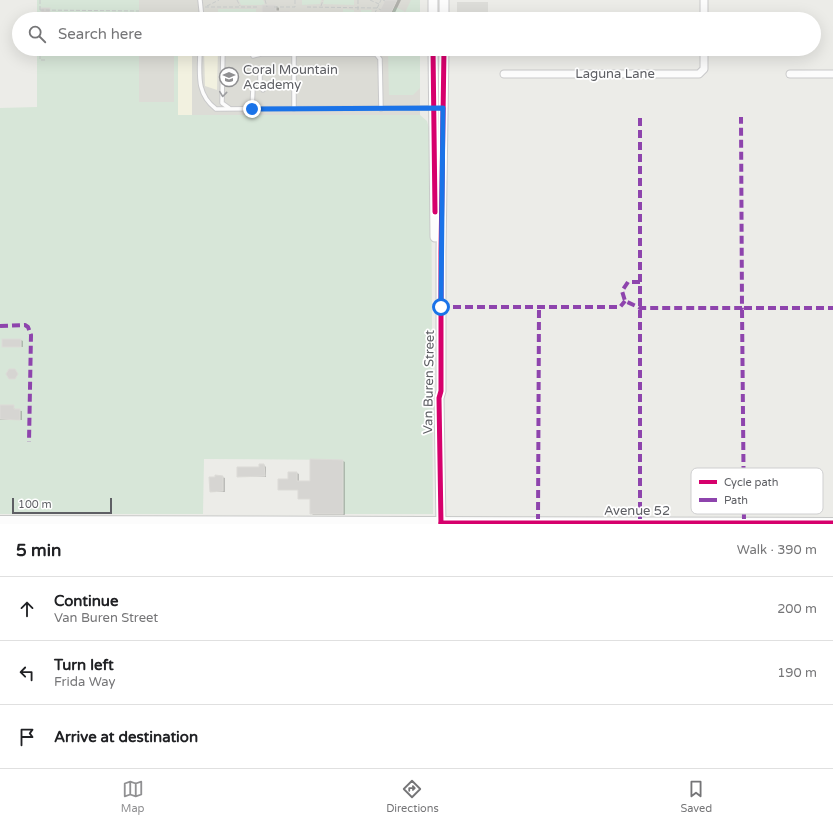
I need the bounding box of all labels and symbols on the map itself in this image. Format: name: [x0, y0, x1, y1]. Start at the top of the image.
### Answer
place label: Coral Mountain Academy: [243, 62, 338, 93]
school or university icon: Coral Mountain Academy: [218, 66, 240, 88]
street label: Laguna Lane: [575, 66, 655, 82]
one-way arrow: [218, 91, 227, 98]
route end: [243, 100, 261, 118]
route start: [432, 298, 450, 316]
street label: Van Buren Street: [420, 330, 438, 434]
legend: [691, 468, 823, 514]
text: Cycle path: [724, 476, 779, 489]
text: Path: [724, 494, 748, 507]
scale bar: [12, 496, 112, 515]
street label: Avenue 52: [604, 503, 670, 519]

